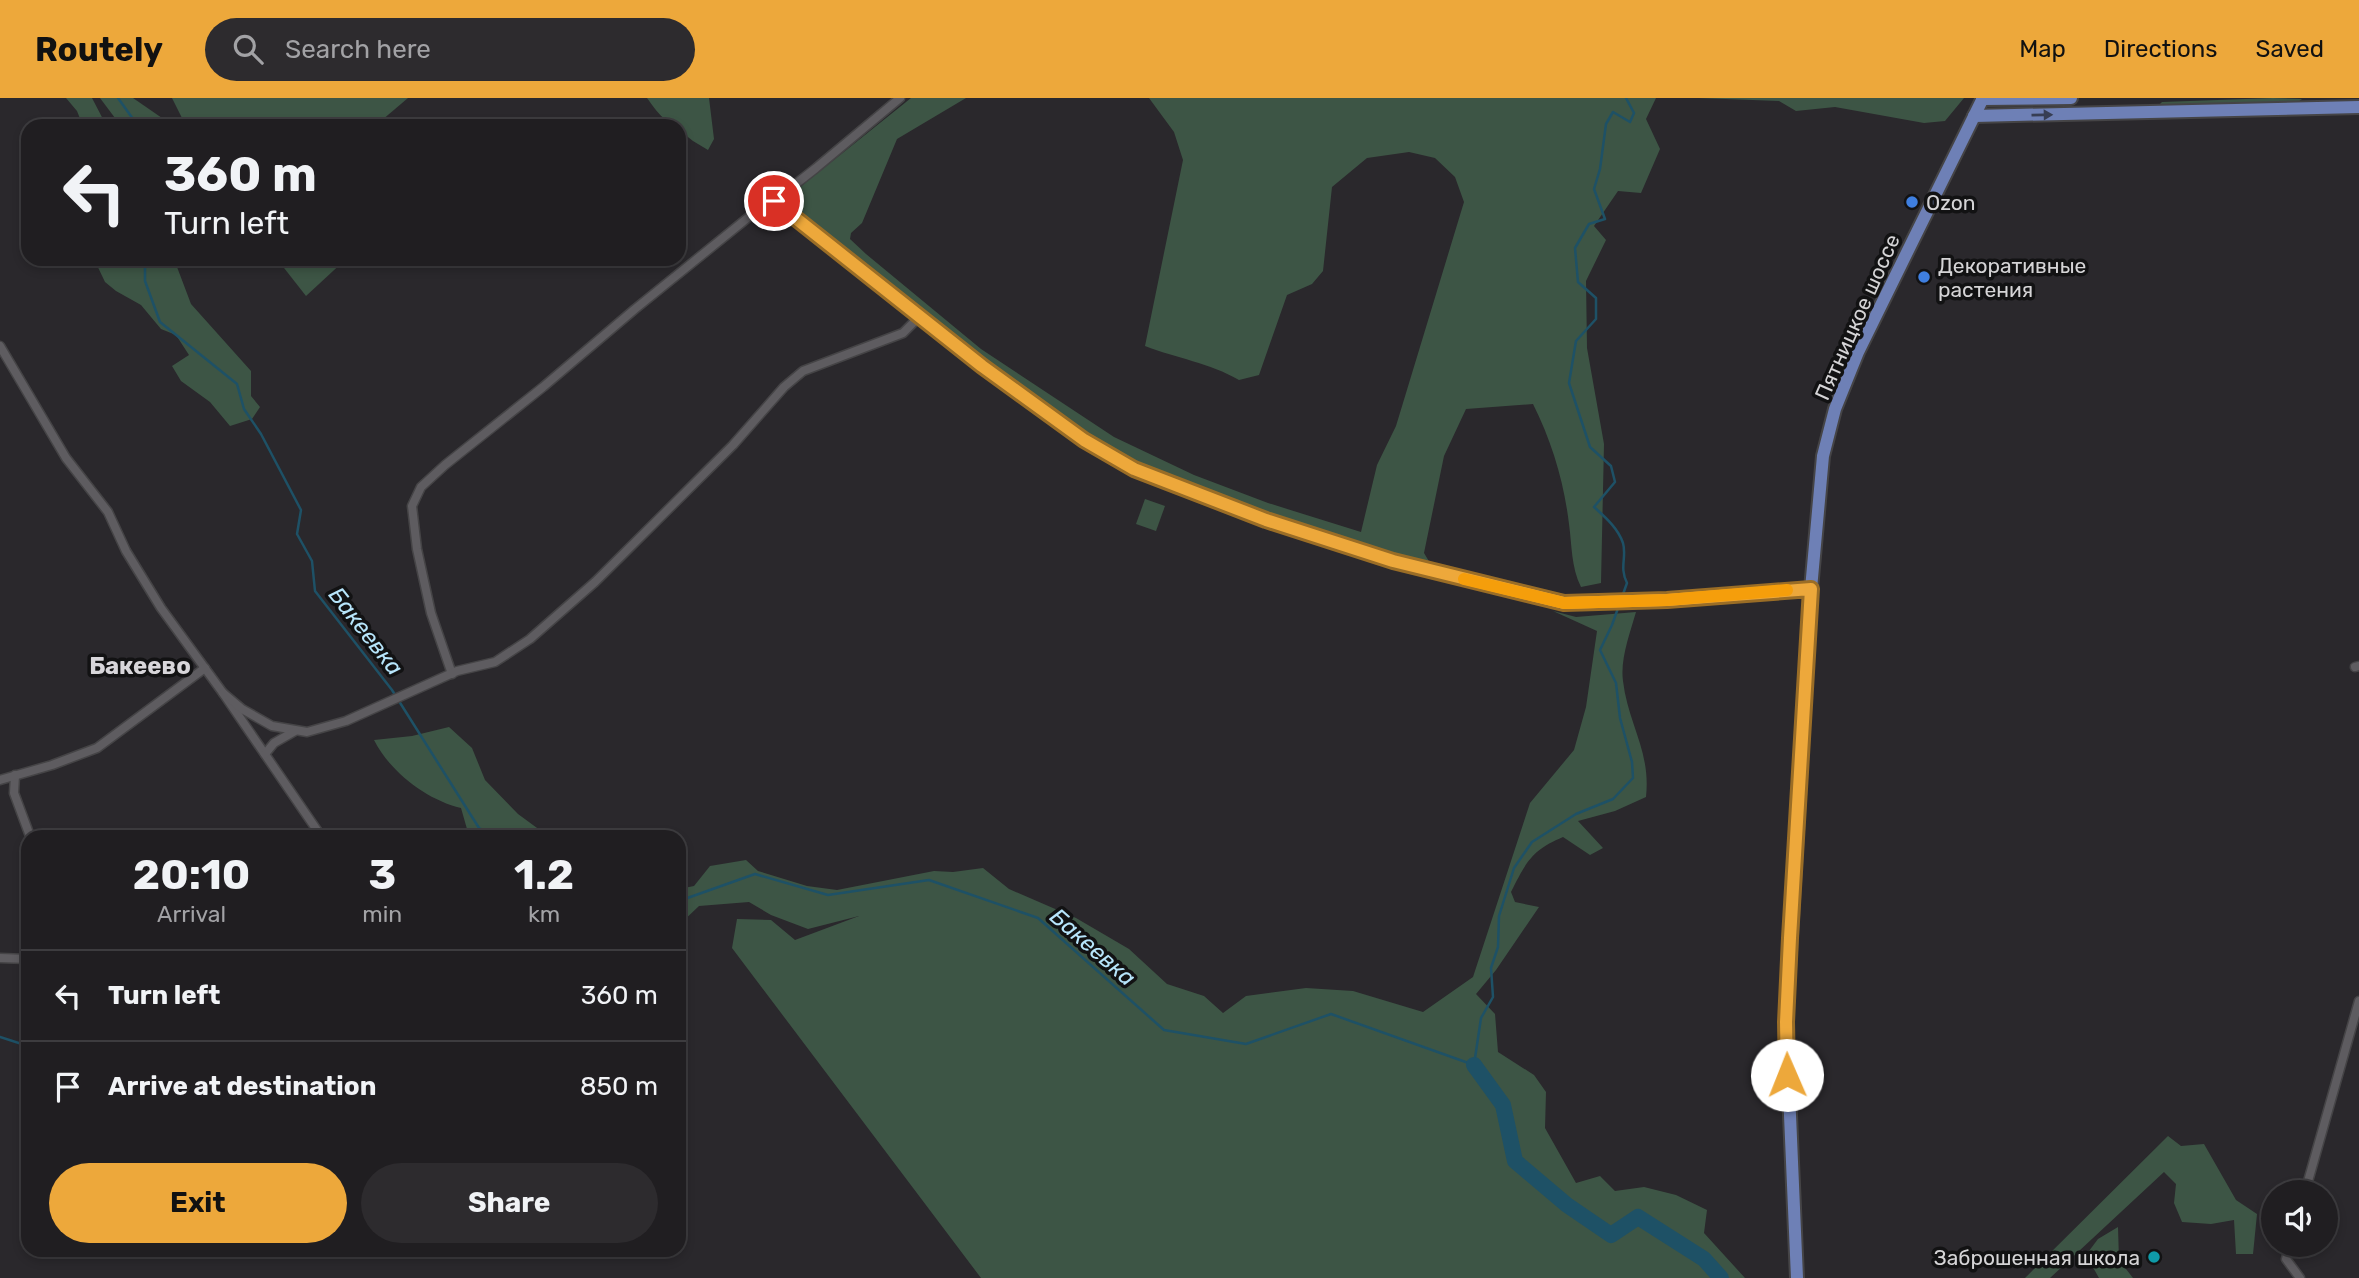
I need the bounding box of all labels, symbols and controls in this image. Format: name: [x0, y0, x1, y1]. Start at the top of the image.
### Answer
search box: [205, 18, 695, 81]
text: Routely: [35, 30, 163, 69]
icon: search: [229, 30, 267, 68]
text: Search here: [285, 34, 431, 65]
text: Map: [2019, 35, 2066, 63]
text: Directions: [2104, 35, 2217, 63]
text: Saved: [2255, 35, 2324, 63]
one-way arrow: [2032, 109, 2054, 120]
text: 360 m: [164, 145, 317, 203]
icon: left: [49, 147, 140, 238]
pin: [744, 171, 804, 231]
icon: arrive: [755, 182, 793, 220]
place label: Ozon: [1926, 190, 1976, 215]
marker: Ozon: [1904, 194, 1920, 210]
text: Turn left: [164, 204, 289, 242]
street label: Пятницкое шоссе: [1809, 230, 1905, 404]
place label: Декоративные растения: [1938, 253, 2086, 302]
marker: Декоративные растения: [1916, 269, 1932, 285]
water label: Бакеевка: [323, 581, 409, 681]
district label: Бакеево: [89, 652, 191, 680]
text: 20:10: [133, 850, 250, 900]
text: 3: [368, 850, 396, 900]
text: 1.2: [514, 850, 574, 900]
text: Arrival: [157, 900, 226, 928]
text: min: [362, 900, 402, 928]
text: km: [528, 900, 560, 928]
water label: Бакеевка: [1045, 902, 1141, 992]
icon: left: [49, 977, 87, 1015]
text: Turn left: [108, 980, 220, 1011]
text: 360 m: [581, 980, 658, 1011]
position arrow: [1750, 1038, 1824, 1112]
icon: arrive: [49, 1068, 87, 1106]
text: Arrive at destination: [108, 1071, 376, 1102]
text: 850 m: [580, 1071, 658, 1102]
button: Exit: [49, 1163, 347, 1243]
button: Share: [361, 1163, 658, 1243]
map controls: [2261, 1180, 2338, 1257]
button: sound: [2261, 1180, 2338, 1257]
place label: Заброшенная школа: [1934, 1245, 2140, 1270]
marker: Заброшенная школа: [2146, 1249, 2162, 1265]

